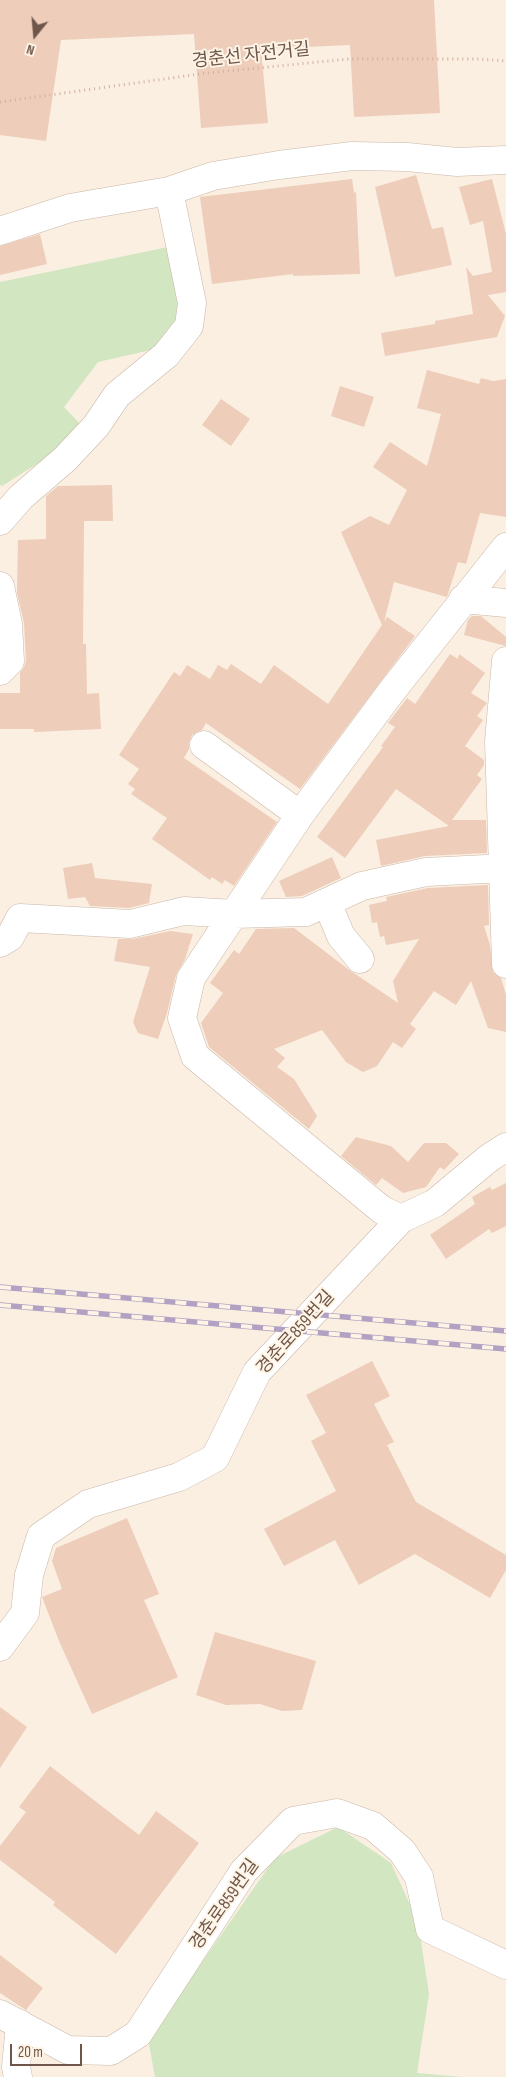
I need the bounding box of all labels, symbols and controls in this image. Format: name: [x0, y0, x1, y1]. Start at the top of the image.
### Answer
north arrow: [10, 10, 60, 60]
street label: 경춘선 자전거길: [191, 39, 311, 73]
text: N: [24, 41, 37, 59]
street label: 경춘로859번길: [253, 1286, 339, 1380]
street label: 경춘로859번길: [186, 1855, 264, 1955]
scale bar: [12, 2034, 85, 2066]
text: 20 m: [18, 2043, 43, 2062]

